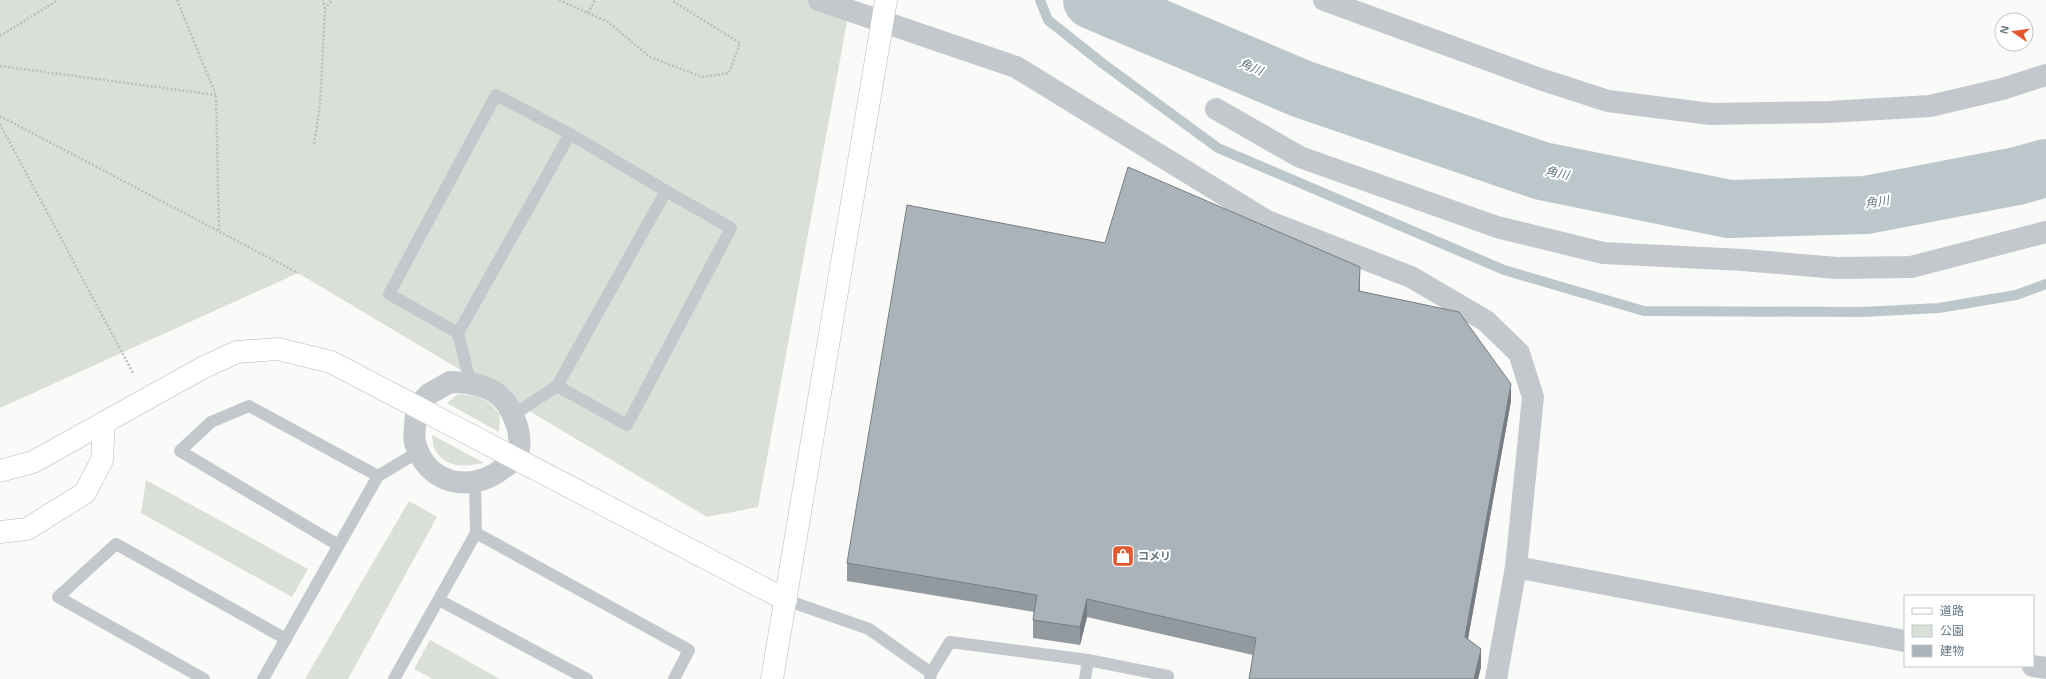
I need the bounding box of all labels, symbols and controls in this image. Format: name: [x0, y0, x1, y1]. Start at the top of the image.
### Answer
north arrow: [1994, 12, 2034, 52]
text: N: [1998, 24, 2011, 35]
water label: 角川: [1237, 56, 1267, 79]
water label: 角川: [1544, 164, 1572, 183]
water label: 角川: [1864, 193, 1892, 211]
shop icon: コメリ: [1110, 543, 1136, 569]
place label: コメリ: [1138, 550, 1171, 562]
legend: [1904, 595, 2034, 667]
text: 道路: [1940, 604, 1964, 618]
text: 公園: [1940, 624, 1964, 638]
text: 建物: [1940, 644, 1964, 658]

